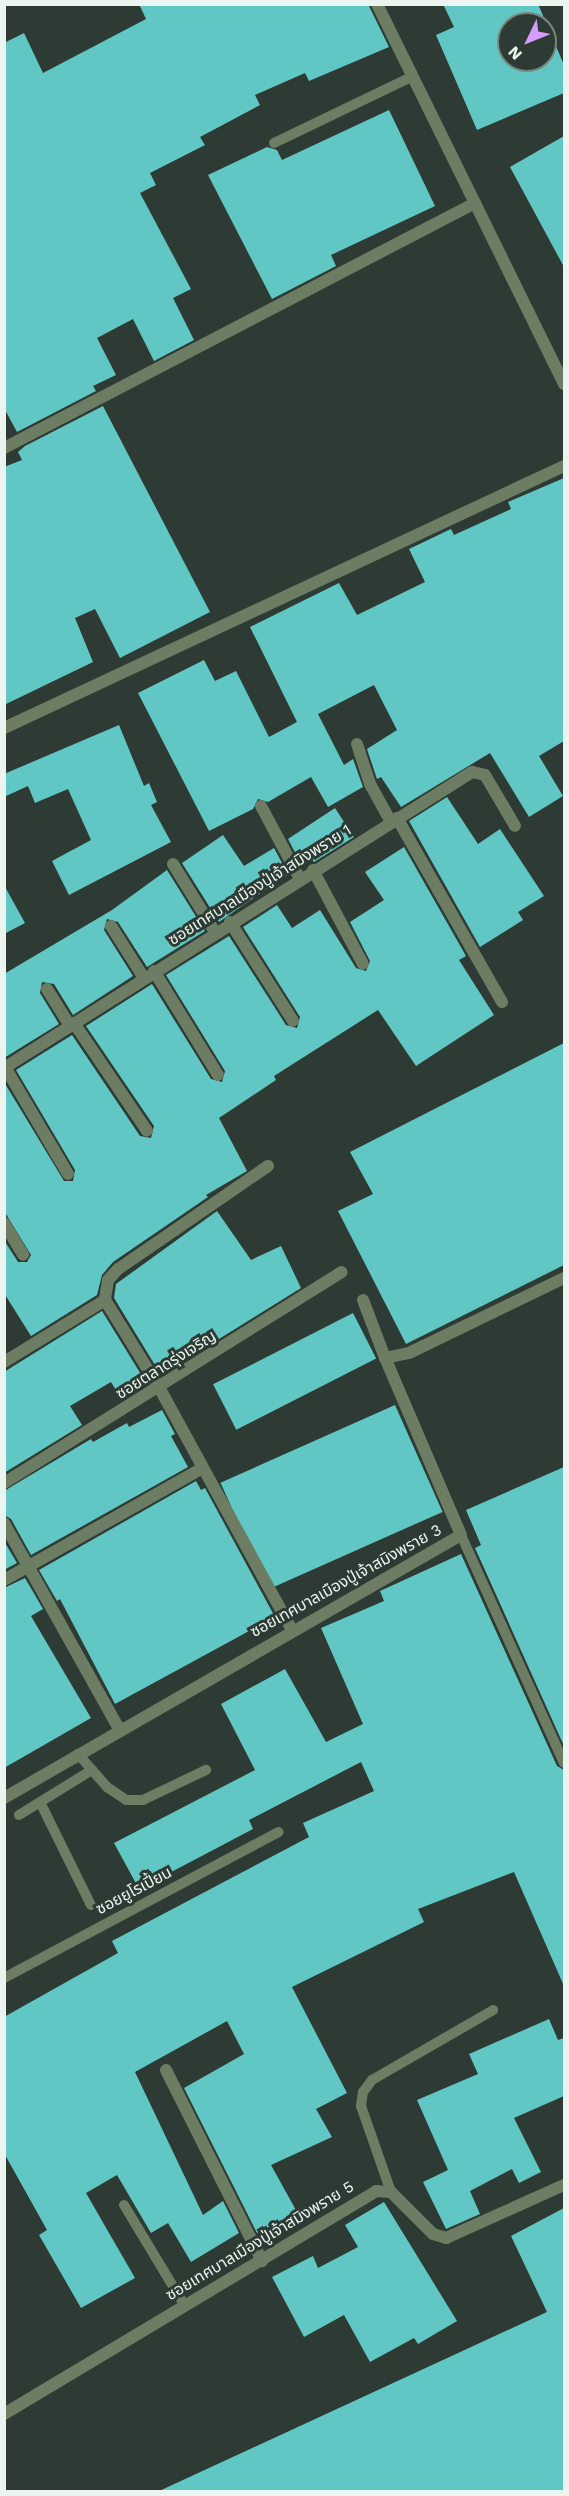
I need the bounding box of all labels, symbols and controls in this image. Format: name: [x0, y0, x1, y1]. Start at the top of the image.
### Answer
north arrow: [497, 12, 557, 72]
text: N: [504, 42, 526, 64]
street label: ซอยเทศบาลเมืองปู่เจ้าสมิงพราย 1: [165, 820, 355, 950]
street label: ซอยตลาดรุ่งเจริญ: [112, 1326, 220, 1404]
street label: ซอยเทศบาลเมืองปู่เจ้าสมิงพราย 3: [247, 1520, 445, 1642]
street label: ซอยยูโรเปี้ยน: [93, 1863, 175, 1919]
street label: ซอยเทศบาลเมืองปู่เจ้าสมิงพราย 5: [163, 2177, 357, 2305]

